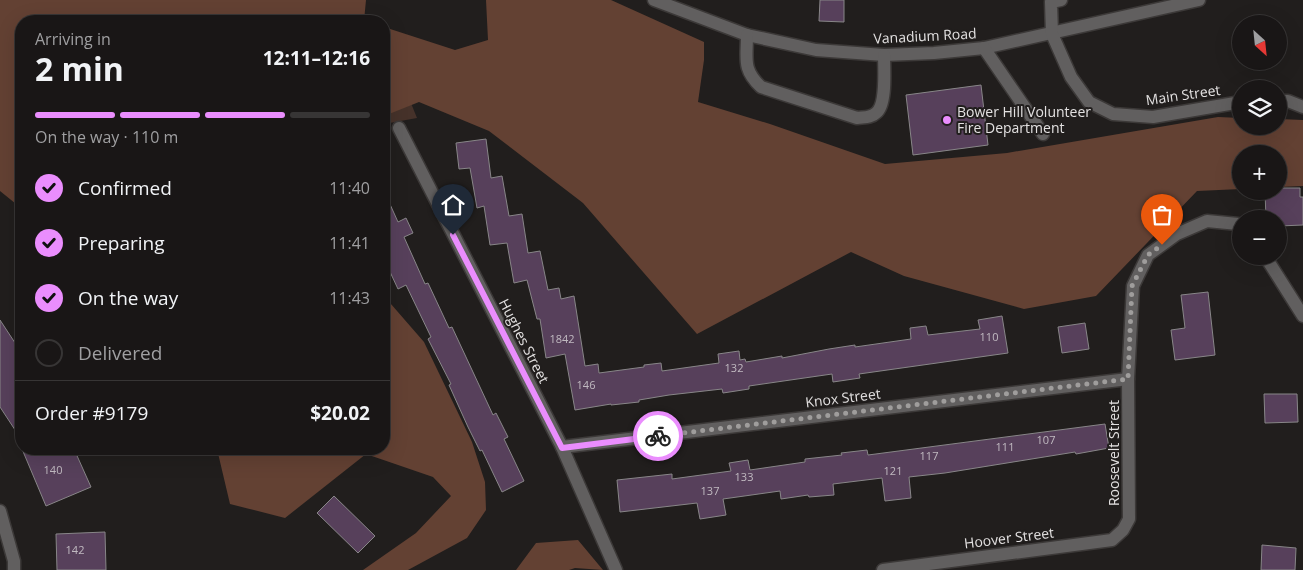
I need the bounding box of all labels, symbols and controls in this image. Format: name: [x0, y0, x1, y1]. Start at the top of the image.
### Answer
north arrow: [1232, 15, 1288, 70]
map controls: [1232, 15, 1287, 265]
street label: Vanadium Road: [873, 23, 977, 48]
text: Arriving in: [35, 28, 111, 50]
text: 12:11–12:16: [263, 45, 370, 71]
text: 2 min: [35, 47, 124, 90]
street label: Main Street: [1144, 80, 1222, 109]
button: layers: [1232, 80, 1287, 135]
place label: Bower Hill Volunteer Fire Department: [957, 102, 1091, 137]
marker: Bower Hill Volunteer Fire Department: [941, 114, 953, 126]
text: On the way · 110 m: [35, 126, 178, 148]
button: +: [1232, 145, 1287, 200]
icon: check: [35, 174, 63, 202]
text: Confirmed: [78, 175, 172, 201]
text: 11:40: [329, 177, 370, 199]
pin: [432, 184, 474, 235]
icon: home: [439, 191, 467, 219]
pin: [1141, 194, 1183, 245]
icon: bag: [1148, 201, 1176, 229]
button: −: [1232, 210, 1287, 265]
icon: check: [35, 229, 63, 257]
text: Preparing: [78, 230, 165, 256]
text: 11:41: [329, 232, 370, 254]
icon: check: [35, 284, 63, 312]
text: On the way: [78, 285, 178, 311]
text: 11:43: [329, 287, 370, 309]
street label: Hughes Street: [495, 295, 554, 386]
house number: 110: [980, 329, 998, 344]
house number: 1842: [549, 331, 575, 346]
text: Delivered: [78, 340, 162, 366]
house number: 132: [725, 360, 743, 375]
house number: 146: [577, 377, 595, 392]
street label: Knox Street: [804, 383, 882, 412]
text: Order #9179: [35, 400, 148, 426]
text: $20.02: [310, 400, 370, 426]
street label: Roosevelt Street: [1104, 400, 1123, 506]
courier: [633, 411, 683, 461]
icon: bike: [644, 422, 672, 450]
house number: 107: [1037, 432, 1055, 447]
house number: 111: [996, 439, 1014, 454]
house number: 117: [920, 448, 938, 463]
house number: 140: [44, 462, 62, 477]
house number: 121: [884, 463, 902, 478]
house number: 133: [735, 469, 753, 484]
house number: 137: [701, 483, 719, 498]
street label: Hoover Street: [963, 523, 1055, 552]
house number: 142: [66, 542, 84, 557]

